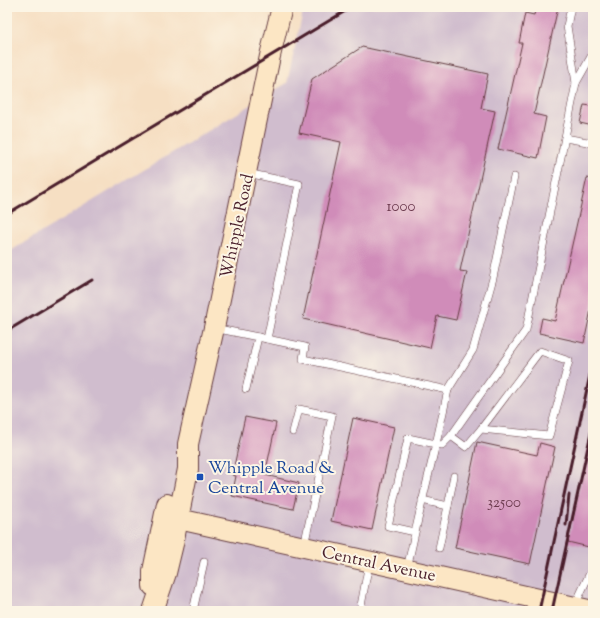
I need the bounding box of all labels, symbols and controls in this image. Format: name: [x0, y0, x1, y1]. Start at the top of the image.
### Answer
street label: Whipple Road: [215, 171, 261, 281]
house number: 1000: [387, 197, 415, 218]
place label: Whipple Road & Central Avenue: [208, 457, 335, 501]
marker: Whipple Road & Central Avenue: [195, 472, 205, 482]
house number: 32500: [487, 493, 521, 514]
street label: Central Avenue: [319, 541, 438, 589]

